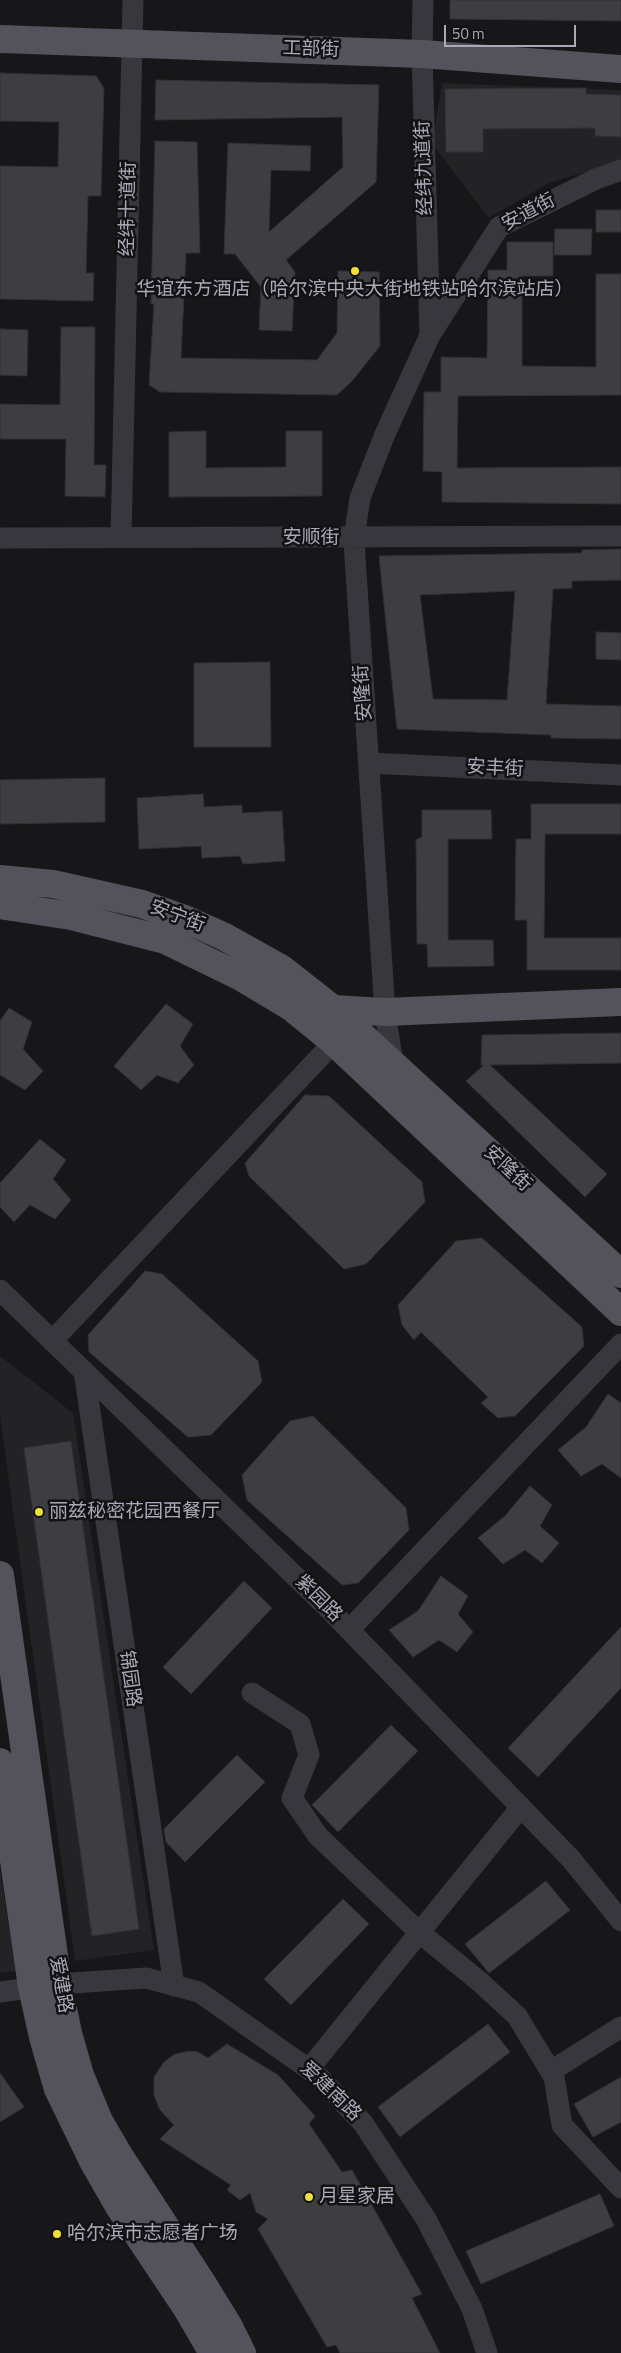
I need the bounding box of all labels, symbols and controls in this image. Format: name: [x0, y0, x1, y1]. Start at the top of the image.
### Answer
scale bar: [446, 15, 578, 47]
text: 50 m: [452, 22, 485, 45]
street label: 工部街: [282, 38, 340, 62]
street label: 经纬九道街: [412, 120, 438, 216]
street label: 经纬十道街: [117, 161, 141, 257]
street label: 安道街: [498, 190, 560, 236]
marker: 华谊东方酒店（哈尔滨中央大街地铁站哈尔滨站店）: [349, 265, 361, 277]
place label: 华谊东方酒店（哈尔滨中央大街地铁站哈尔滨站店）: [137, 279, 573, 301]
street label: 安顺街: [283, 527, 339, 549]
street label: 安隆街: [351, 664, 377, 722]
street label: 安丰街: [466, 756, 524, 782]
street label: 安宁街: [146, 896, 208, 938]
street label: 安隆街: [478, 1141, 536, 1197]
place label: 丽兹秘密花园西餐厅: [49, 1501, 220, 1523]
marker: 丽兹秘密花园西餐厅: [33, 1506, 45, 1518]
street label: 紫园路: [290, 1571, 346, 1627]
street label: 锦园路: [114, 1649, 144, 1709]
street label: 爱建路: [44, 1955, 76, 2015]
street label: 爱建南路: [295, 2057, 365, 2127]
place label: 月星家居: [319, 2186, 395, 2208]
marker: 月星家居: [303, 2191, 315, 2203]
place label: 哈尔滨市志愿者广场: [67, 2223, 238, 2245]
marker: 哈尔滨市志愿者广场: [51, 2228, 63, 2240]

